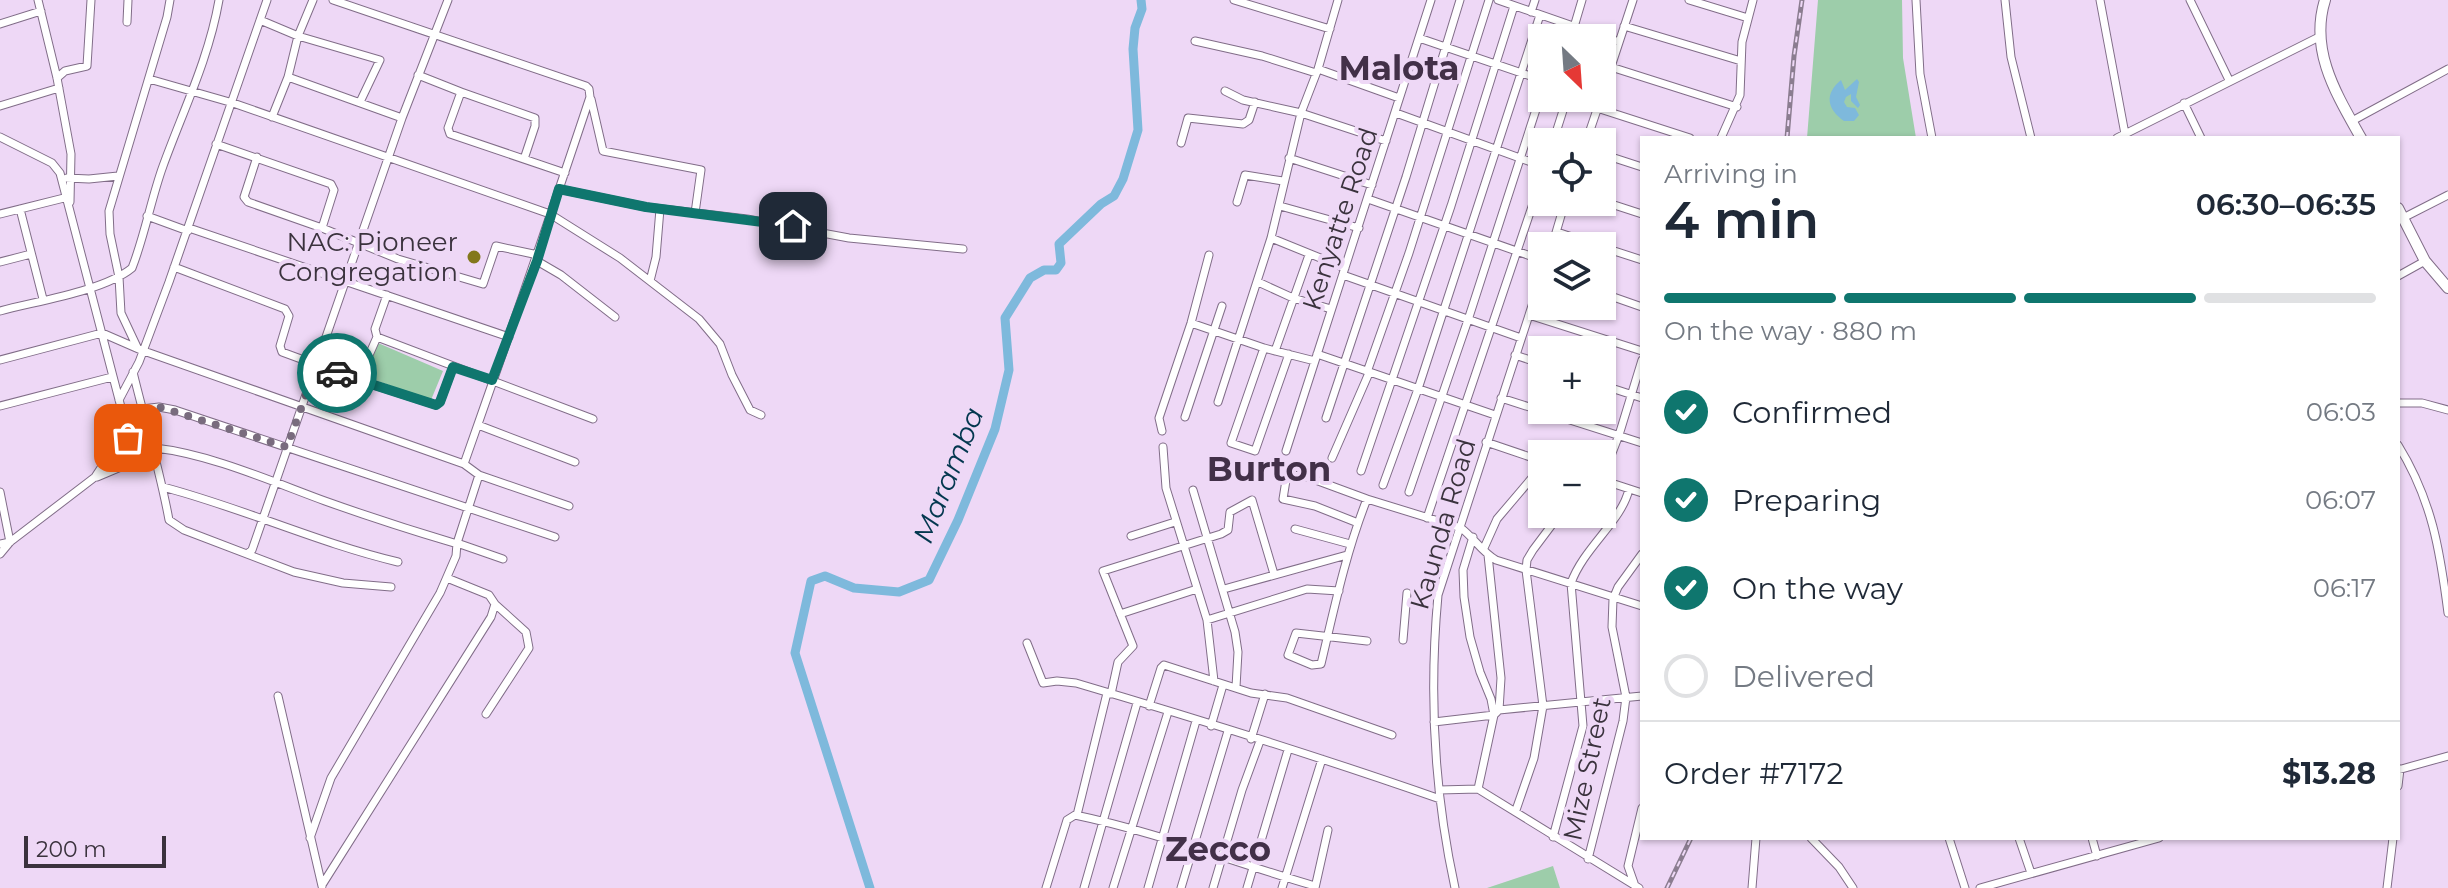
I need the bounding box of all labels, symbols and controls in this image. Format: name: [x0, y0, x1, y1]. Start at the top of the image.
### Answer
north arrow: [1528, 24, 1616, 112]
map controls: [1528, 24, 1616, 528]
district label: Malota: [1338, 47, 1460, 89]
street label: Kenyatte Road: [1295, 124, 1385, 314]
button: locate: [1528, 128, 1616, 216]
text: Arriving in: [1664, 158, 1798, 190]
text: 06:30–06:35: [2196, 186, 2376, 223]
text: 4 min: [1664, 188, 1819, 251]
pin: [759, 192, 827, 260]
icon: home: [771, 204, 815, 248]
place label: NAC: Pioneer Congregation: [278, 226, 458, 288]
button: layers: [1528, 232, 1616, 320]
marker: NAC: Pioneer Congregation: [465, 248, 483, 266]
text: On the way · 880 m: [1664, 315, 1917, 347]
courier: [297, 333, 377, 413]
button: +: [1528, 336, 1616, 424]
icon: car: [315, 351, 359, 395]
icon: check: [1664, 390, 1708, 434]
text: Confirmed: [1732, 394, 1892, 431]
text: 06:03: [2306, 396, 2376, 428]
water label: Maramba: [905, 402, 991, 548]
pin: [94, 404, 162, 472]
icon: bag: [106, 416, 150, 460]
street label: Kaunda Road: [1403, 435, 1483, 613]
button: −: [1528, 440, 1616, 528]
district label: Burton: [1207, 448, 1331, 490]
icon: check: [1664, 478, 1708, 522]
text: Preparing: [1732, 482, 1881, 519]
text: 06:07: [2305, 484, 2376, 516]
icon: check: [1664, 566, 1708, 610]
text: On the way: [1732, 570, 1903, 607]
text: 06:17: [2313, 572, 2376, 604]
text: Delivered: [1732, 658, 1875, 695]
street label: Mize Street: [1556, 694, 1618, 844]
text: Order #7172: [1664, 755, 1844, 792]
text: $13.28: [2282, 755, 2376, 792]
district label: Zecco: [1165, 828, 1271, 870]
scale bar: [24, 832, 166, 868]
text: 200 m: [36, 836, 107, 863]

